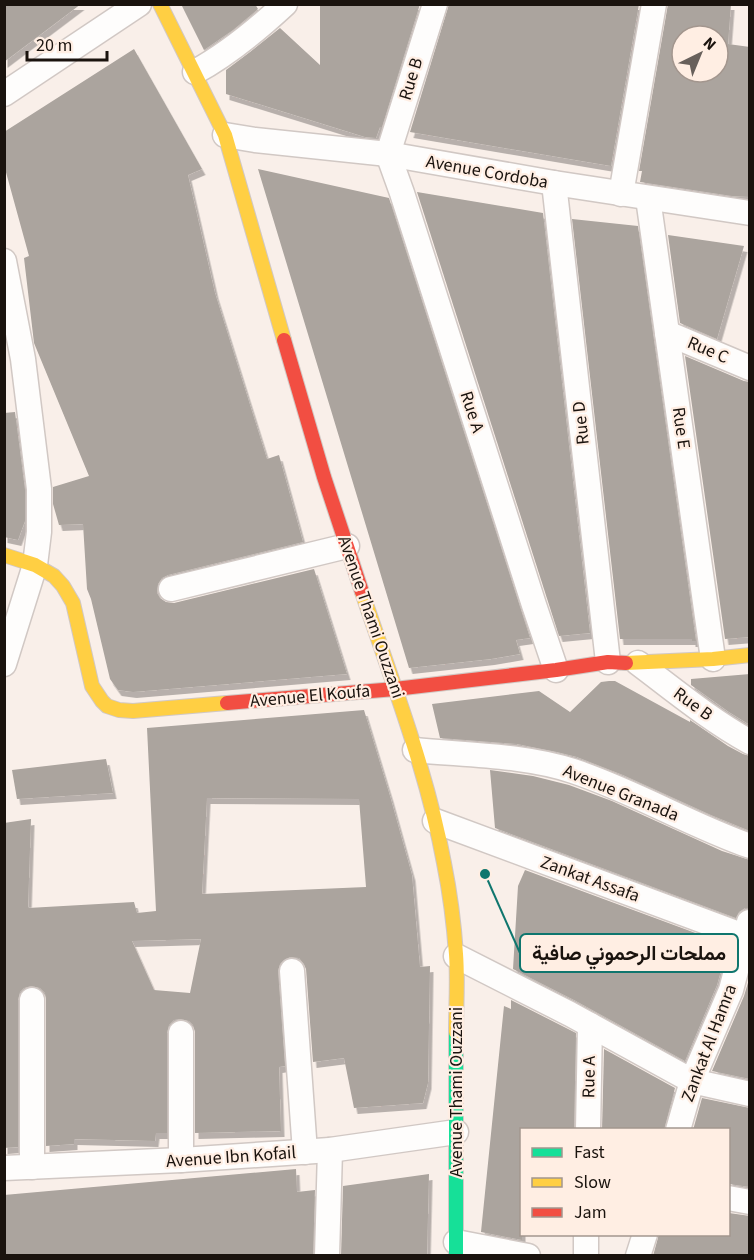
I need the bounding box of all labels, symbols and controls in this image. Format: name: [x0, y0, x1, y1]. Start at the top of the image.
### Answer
scale bar: [27, 24, 106, 62]
north arrow: [670, 24, 730, 84]
text: N: [698, 32, 721, 55]
text: 20 m: [36, 33, 72, 58]
street label: Rue B: [393, 55, 429, 103]
street label: Avenue Cordoba: [424, 149, 550, 195]
street label: Rue C: [683, 330, 733, 370]
street label: Rue A: [454, 388, 490, 436]
street label: Rue D: [566, 400, 596, 446]
street label: Rue E: [666, 405, 696, 451]
street label: Avenue Thami Ouzzani: [331, 532, 411, 702]
street label: Avenue El Koufa: [249, 678, 371, 714]
street label: Rue B: [668, 681, 718, 727]
street label: Avenue Granada: [559, 758, 683, 828]
street label: Zankat Assafa: [537, 849, 643, 909]
callout: مملحات الرحموني صافية: [520, 934, 738, 972]
text: مملحات الرحموني صافية: [532, 940, 726, 970]
street label: Zankat Al Hamra: [675, 981, 743, 1105]
street label: Avenue Thami Ouzzani: [444, 1007, 469, 1177]
street label: Rue A: [576, 1055, 602, 1098]
legend: [520, 1128, 730, 1236]
street label: Avenue Ibn Kofail: [165, 1140, 297, 1174]
text: Fast: [574, 1140, 605, 1165]
text: Slow: [574, 1170, 611, 1195]
text: Jam: [574, 1200, 607, 1225]

